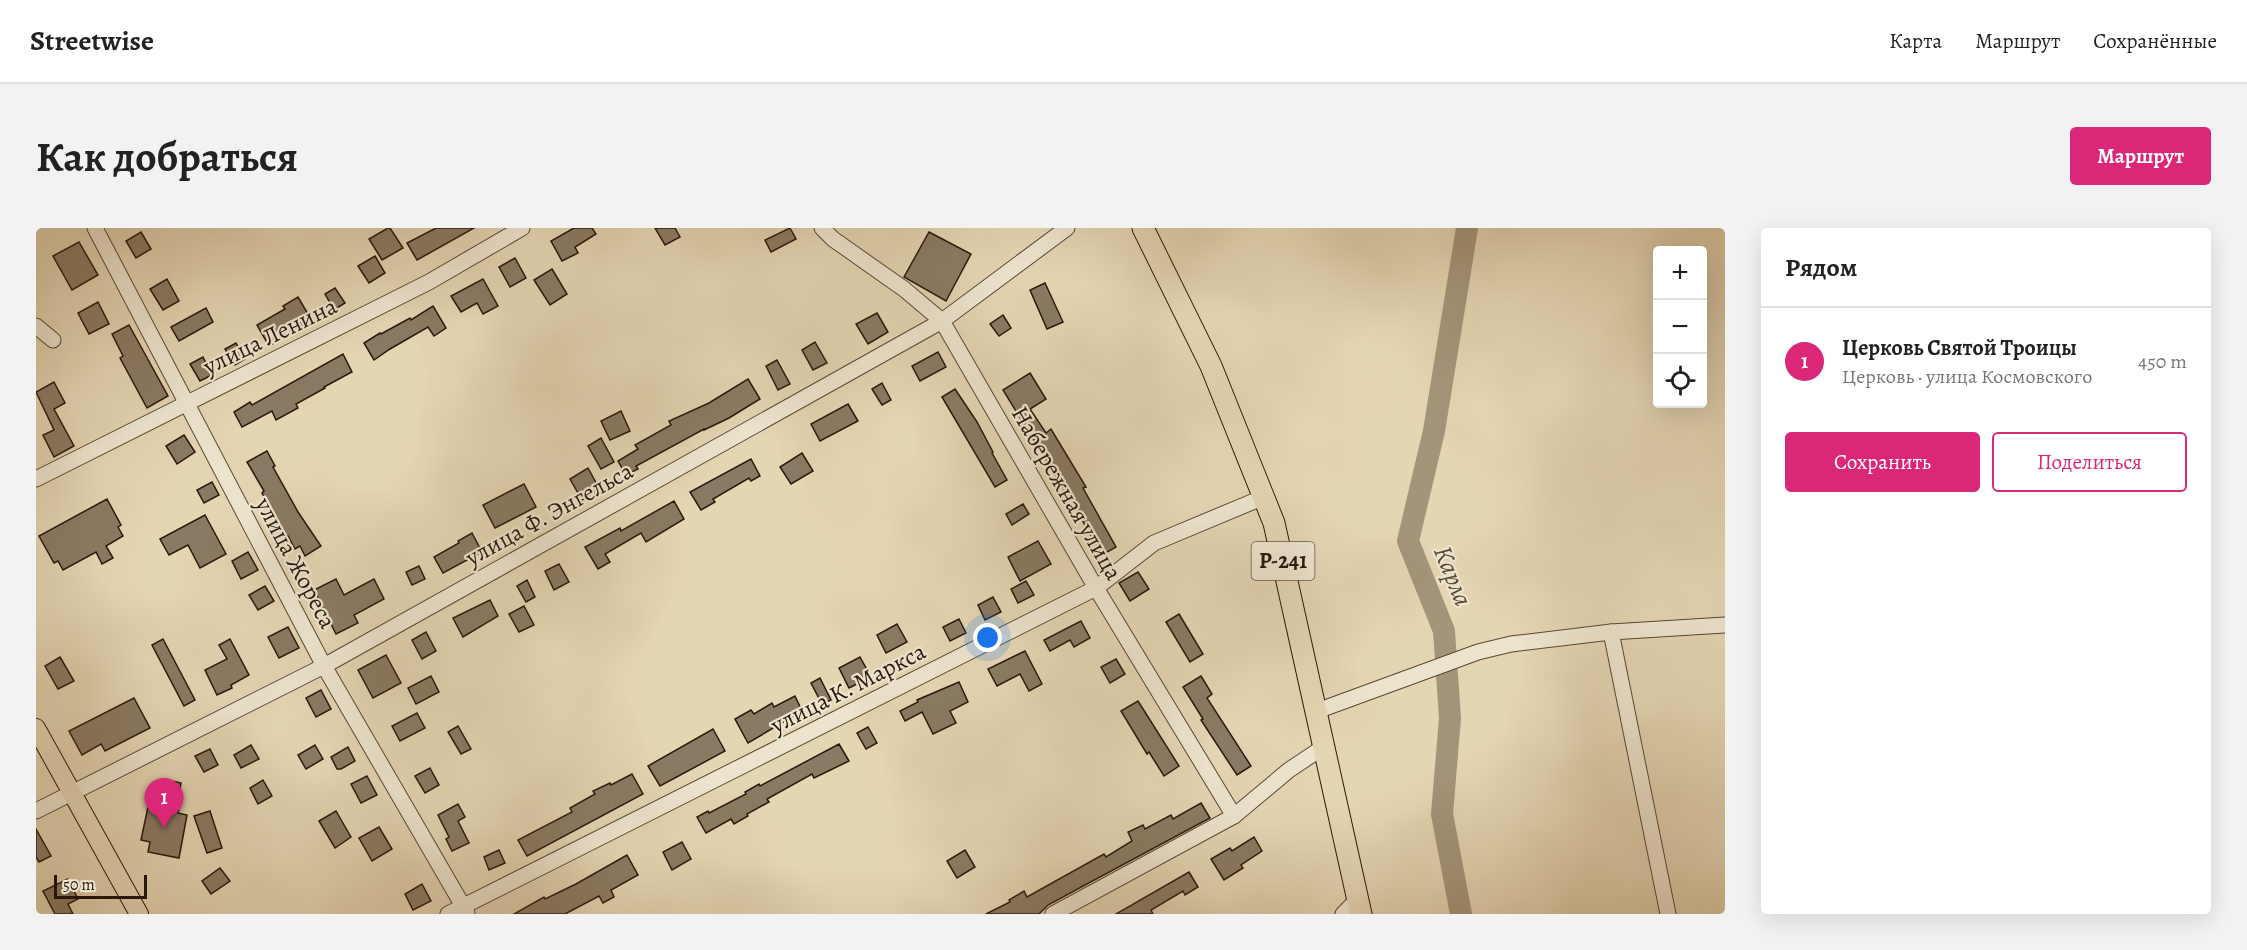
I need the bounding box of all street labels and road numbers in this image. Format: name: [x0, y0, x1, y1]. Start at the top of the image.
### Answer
street label: улица Ленина: [197, 290, 342, 383]
street label: Набережная улица: [1004, 400, 1130, 586]
street label: улица Ф. Энгельса: [459, 455, 638, 574]
street label: улица Жореса: [248, 491, 344, 634]
road number: Р-241: [1252, 542, 1314, 580]
street label: улица К. Маркса: [764, 635, 931, 741]

